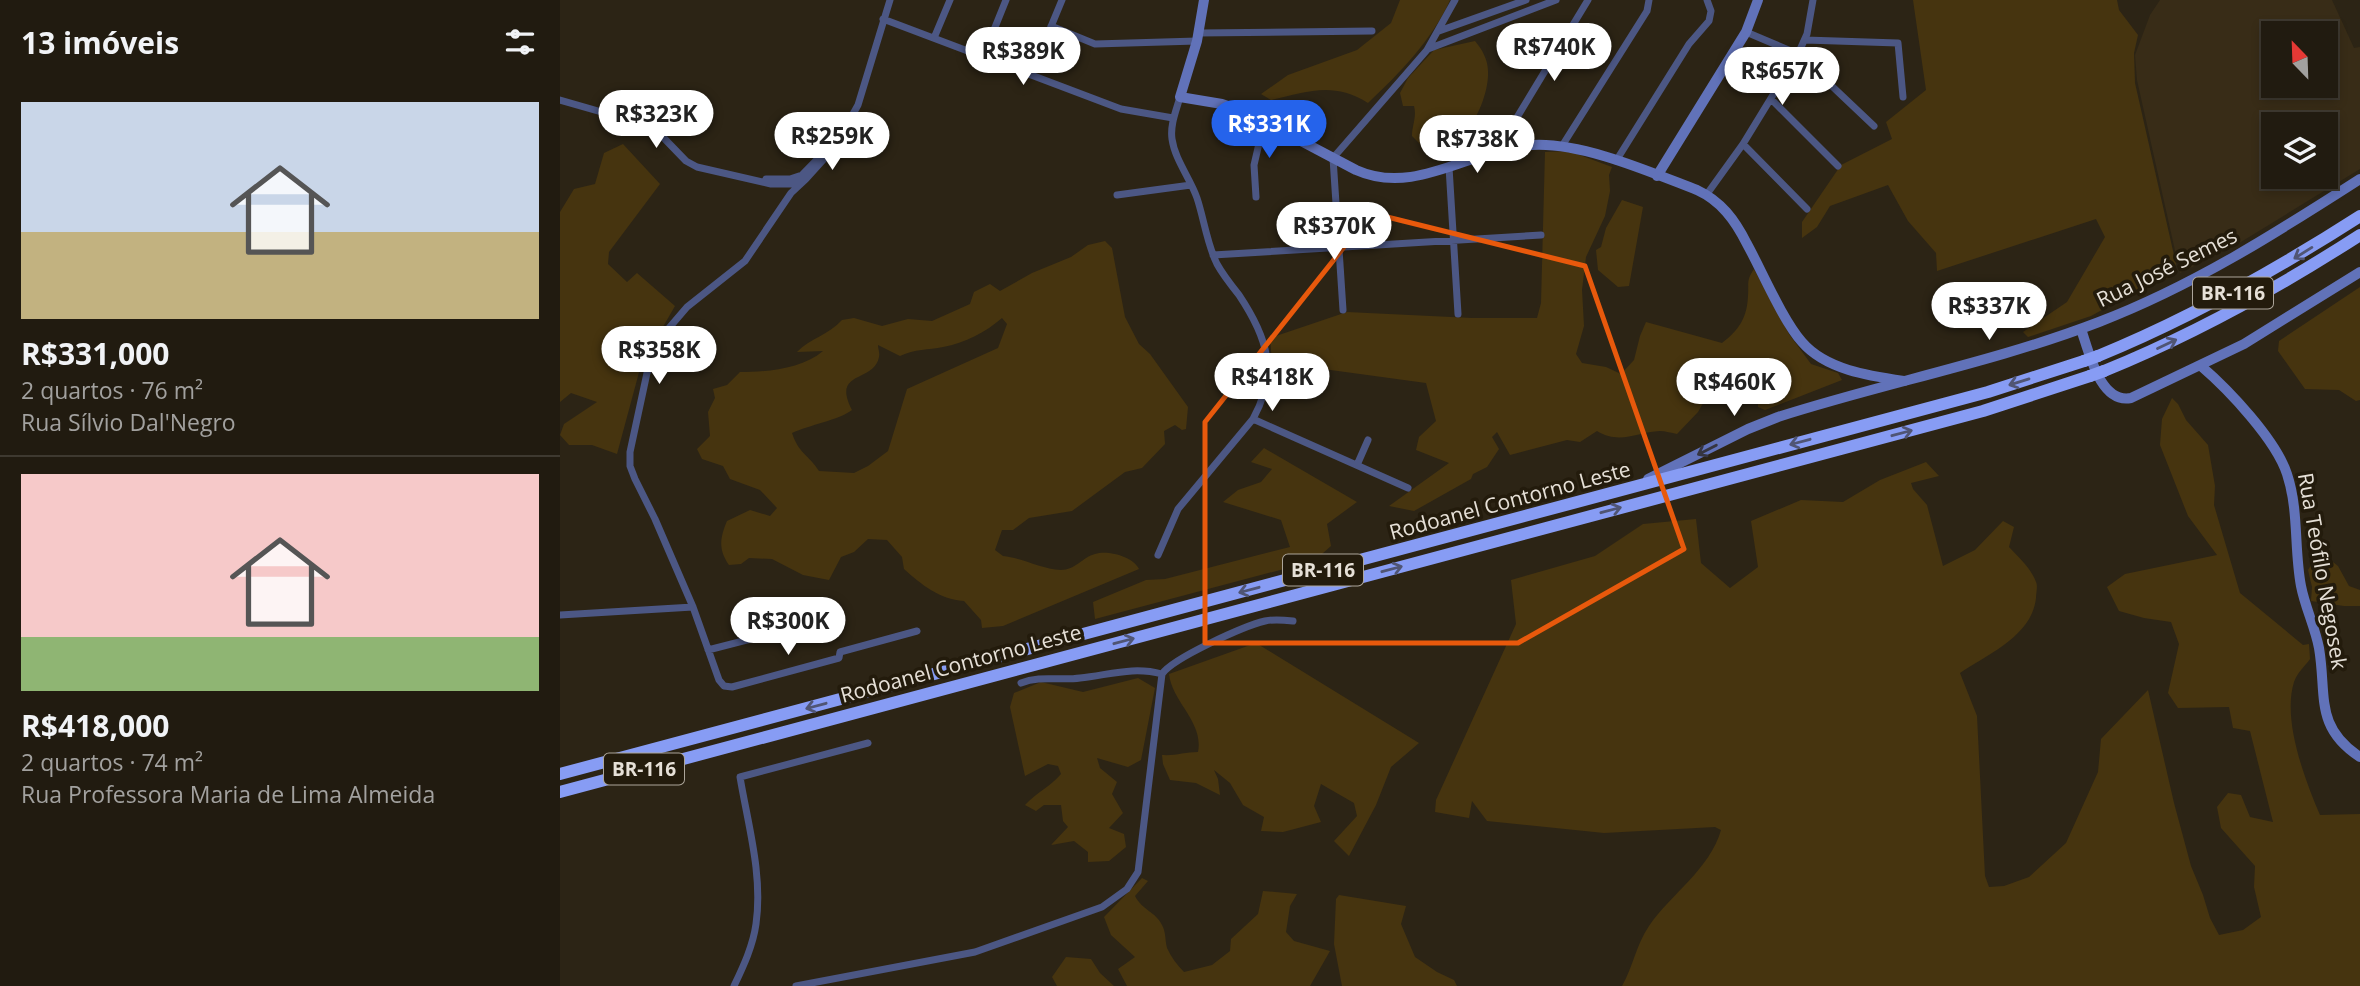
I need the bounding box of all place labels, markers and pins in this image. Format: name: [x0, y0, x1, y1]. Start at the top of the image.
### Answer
pin: R$740K: [1497, 24, 1611, 83]
pin: R$389K: [966, 28, 1080, 87]
pin: R$657K: [1725, 48, 1839, 107]
pin: R$323K: [599, 90, 713, 150]
pin: R$331K: [1212, 100, 1326, 160]
pin: R$259K: [775, 113, 889, 172]
pin: R$738K: [1420, 116, 1534, 175]
pin: R$370K: [1277, 202, 1391, 262]
pin: R$337K: [1932, 282, 2046, 342]
pin: R$358K: [602, 326, 716, 386]
pin: R$418K: [1215, 354, 1329, 413]
pin: R$460K: [1677, 358, 1791, 418]
pin: R$300K: [731, 598, 845, 657]

